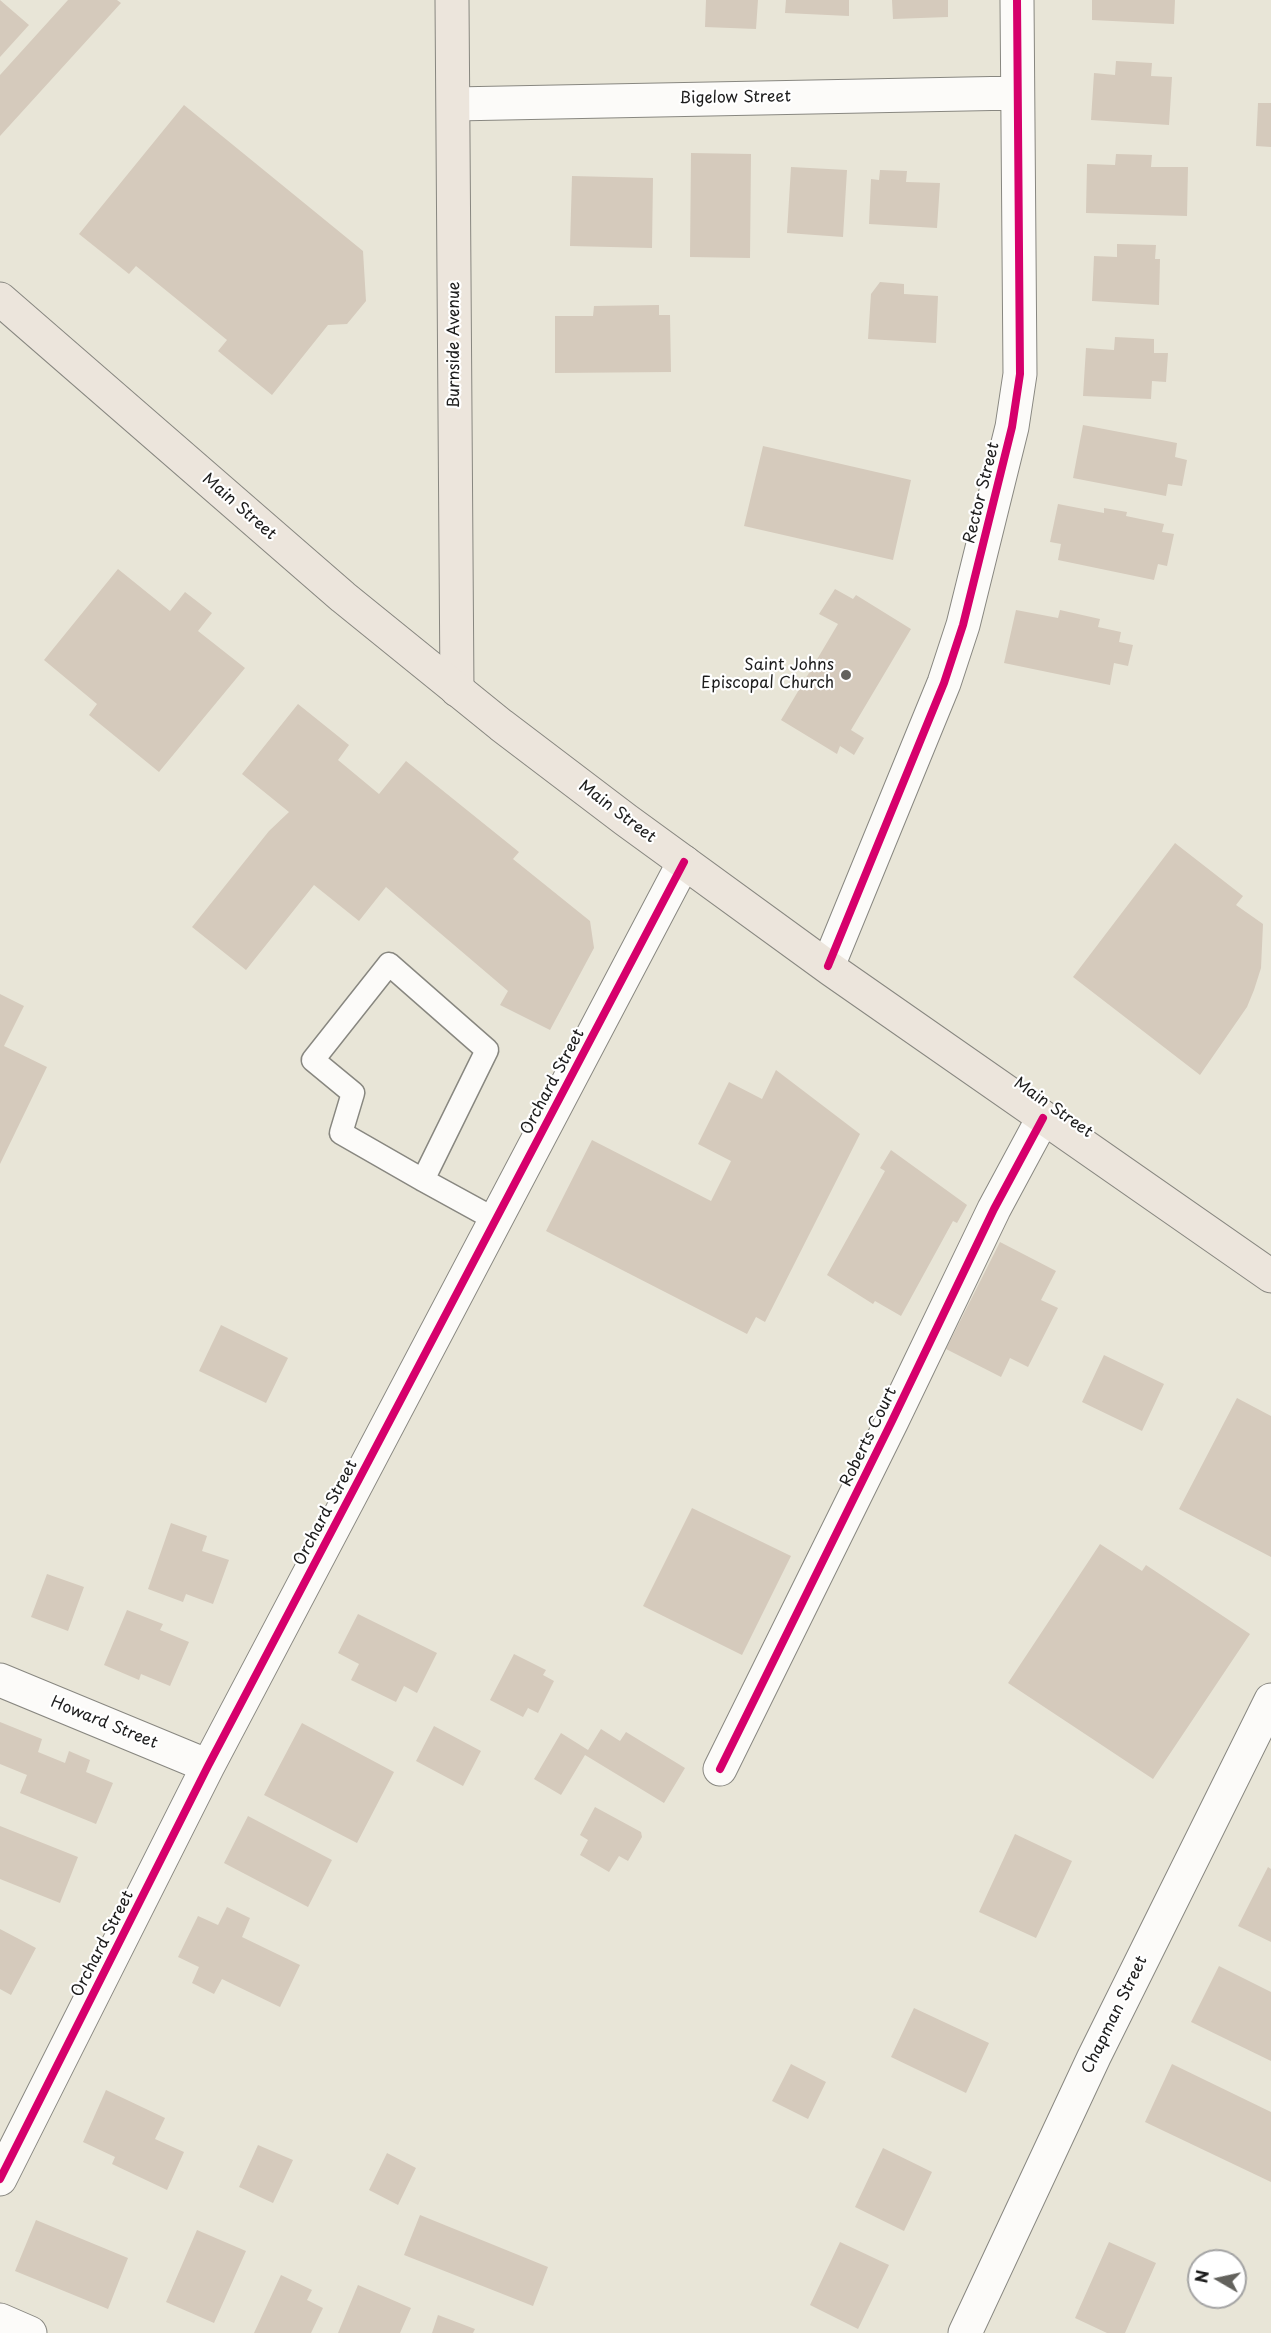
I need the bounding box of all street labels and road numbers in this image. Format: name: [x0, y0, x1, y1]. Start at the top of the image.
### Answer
street label: Bigelow Street: [679, 87, 791, 109]
street label: Burnside Avenue: [445, 281, 465, 409]
street label: Rector Street: [960, 440, 1004, 546]
street label: Main Street: [198, 470, 280, 544]
street label: Main Street: [575, 777, 659, 847]
street label: Orchard Street: [517, 1026, 589, 1138]
street label: Main Street: [1010, 1074, 1096, 1142]
street label: Roberts Court: [837, 1384, 901, 1490]
street label: Orchard Street: [290, 1457, 362, 1569]
street label: Howard Street: [48, 1693, 160, 1753]
street label: Orchard Street: [68, 1888, 138, 2000]
street label: Chapman Street: [1078, 1953, 1152, 2077]

